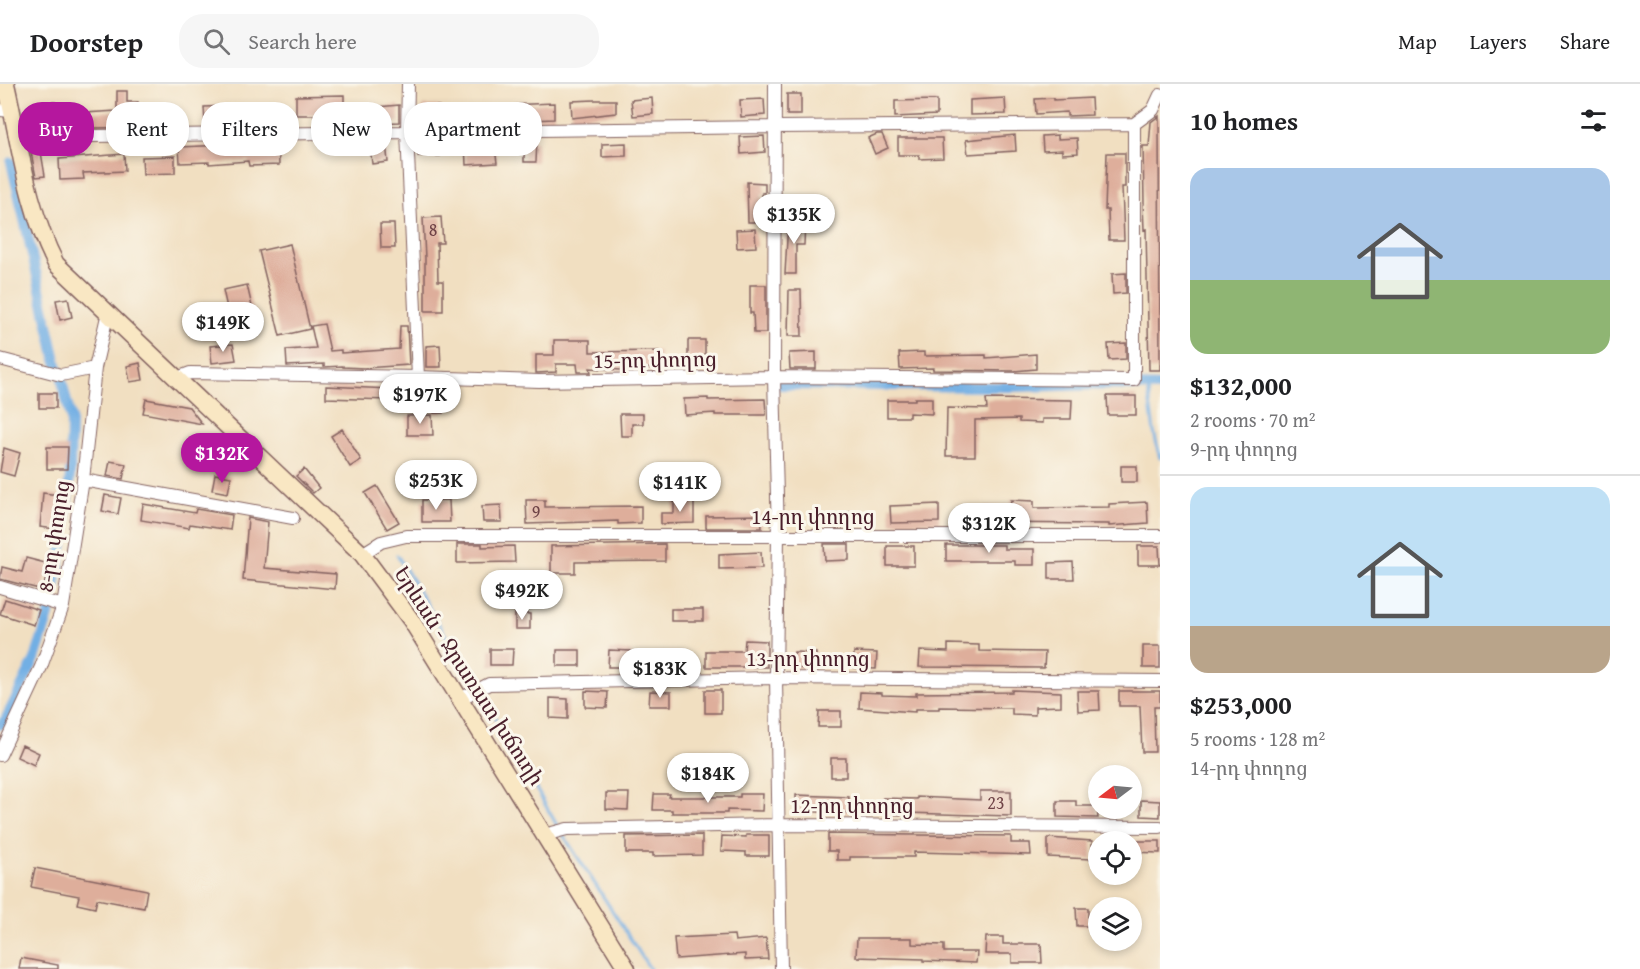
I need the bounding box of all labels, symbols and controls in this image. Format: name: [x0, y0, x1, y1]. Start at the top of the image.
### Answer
search box: [179, 14, 599, 68]
text: Doorstep: [30, 21, 143, 62]
icon: search: [200, 25, 233, 58]
text: Search here: [248, 25, 357, 57]
text: Map: [1398, 26, 1437, 57]
text: Layers: [1470, 26, 1527, 57]
text: Share: [1560, 26, 1610, 57]
text: 10 homes: [1190, 101, 1298, 140]
chip: Buy: [18, 102, 94, 156]
chip: Rent: [106, 102, 189, 156]
chip: Filters: [201, 102, 299, 156]
chip: New: [311, 102, 392, 156]
chip: Apartment: [404, 102, 542, 156]
icon: filters: [1577, 104, 1610, 137]
pin: $135K: [752, 194, 836, 245]
text: $135K: [767, 199, 821, 228]
icon: home: [1346, 207, 1454, 315]
house number: 8: [429, 216, 437, 243]
pin: $149K: [181, 302, 265, 353]
text: $149K: [196, 307, 250, 336]
street label: 15-րդ փողոց: [593, 343, 717, 376]
text: $132,000: [1190, 366, 1292, 405]
pin: $197K: [378, 374, 462, 425]
text: $197K: [393, 379, 447, 408]
text: 2 rooms · 70 m²: [1190, 405, 1316, 434]
pin: $132K: [180, 433, 264, 484]
text: 9-րդ փողոց: [1190, 434, 1298, 463]
text: $132K: [195, 438, 249, 467]
pin: $253K: [394, 460, 478, 511]
pin: $141K: [638, 462, 722, 513]
text: $253K: [409, 465, 463, 494]
text: $141K: [653, 467, 707, 496]
street label: 8-րդ փողոց: [29, 478, 78, 594]
house number: 9: [532, 498, 540, 525]
street label: 14-րդ փողոց: [751, 501, 875, 532]
pin: $312K: [947, 503, 1031, 554]
text: $312K: [962, 508, 1016, 537]
icon: home: [1346, 526, 1454, 634]
street label: Երևան - Ջրառատ խճուղի: [387, 560, 552, 792]
pin: $492K: [480, 570, 564, 621]
text: $492K: [495, 575, 549, 604]
street label: 13-րդ փողոց: [746, 643, 870, 674]
pin: $183K: [618, 648, 702, 699]
text: $183K: [633, 653, 687, 682]
text: $253,000: [1190, 685, 1292, 724]
text: 5 rooms · 128 m²: [1190, 724, 1325, 753]
pin: $184K: [666, 753, 750, 804]
text: 14-րդ փողոց: [1190, 753, 1307, 782]
text: $184K: [681, 758, 735, 787]
north arrow: [1088, 765, 1142, 819]
map controls: [1088, 765, 1142, 951]
house number: 23: [987, 789, 1005, 816]
street label: 12-րդ փողոց: [790, 790, 914, 821]
button: locate: [1088, 831, 1142, 885]
button: layers: [1088, 897, 1142, 951]

